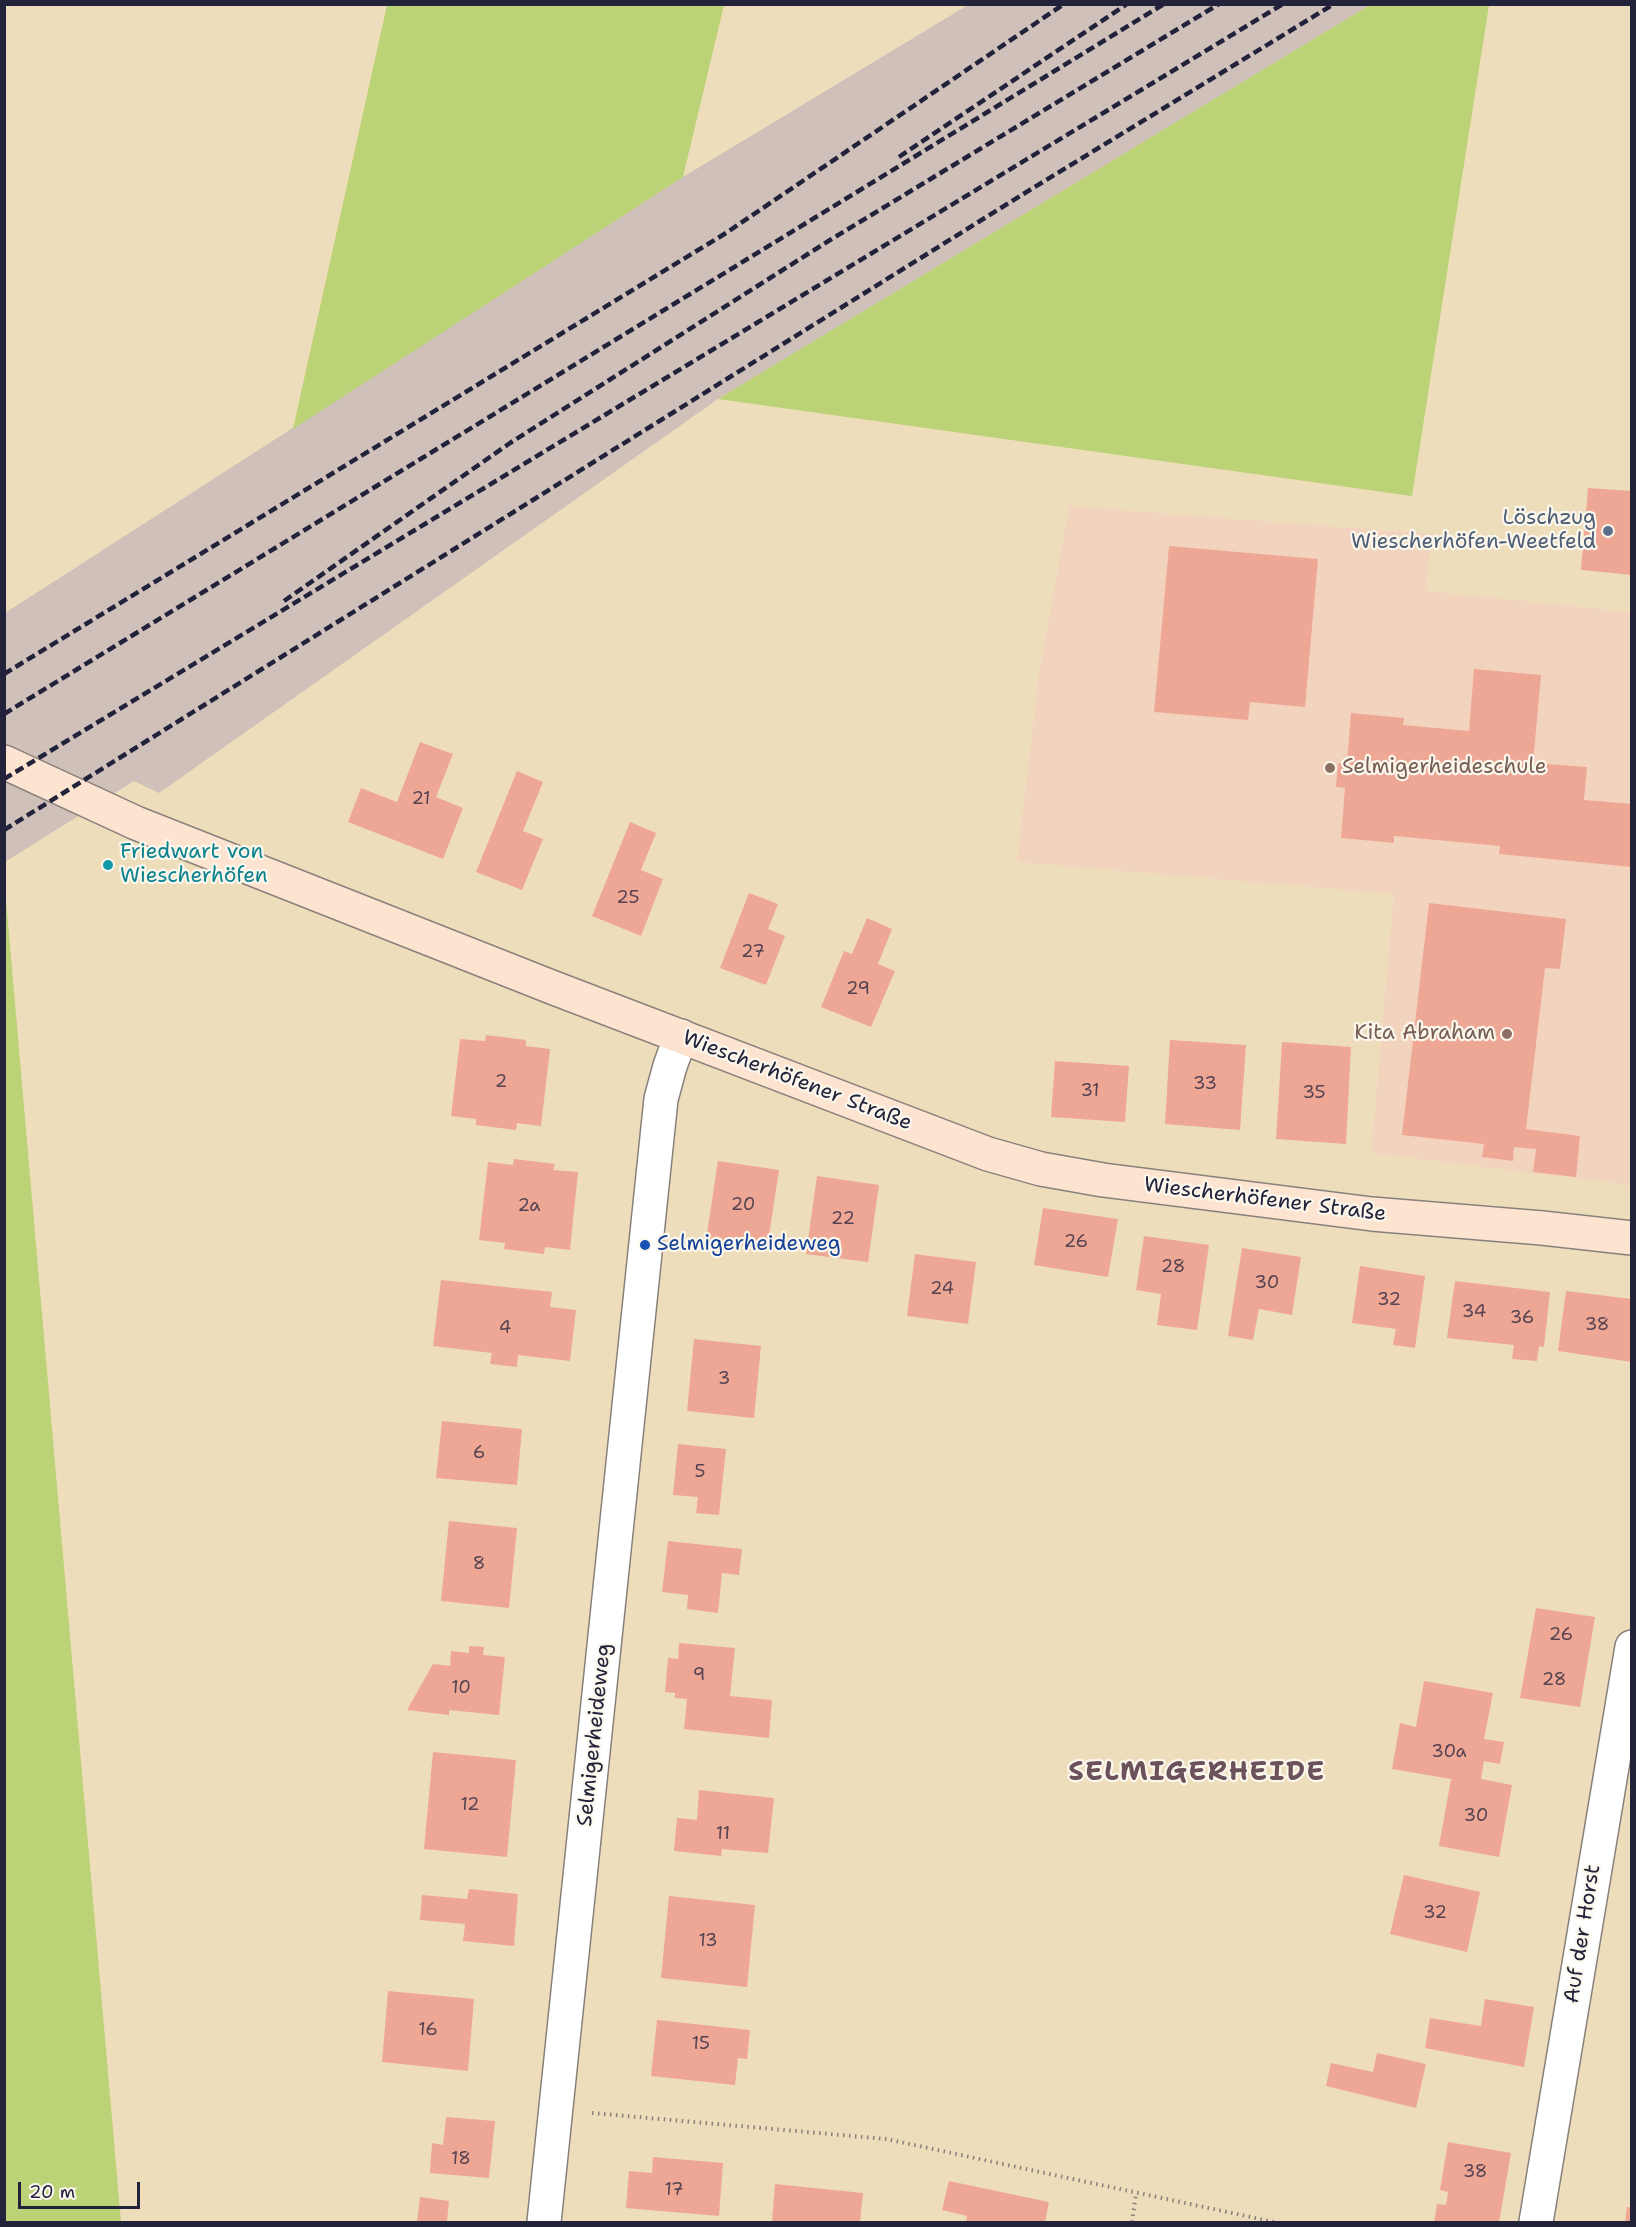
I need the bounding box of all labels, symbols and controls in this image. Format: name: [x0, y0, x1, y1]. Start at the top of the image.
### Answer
place label: Löschzug Wiescherhöfen-Weetfeld: [1351, 506, 1596, 556]
marker: Löschzug Wiescherhöfen-Weetfeld: [1601, 524, 1615, 538]
place label: Selmigerheideschule: [1342, 755, 1547, 781]
marker: Selmigerheideschule: [1323, 761, 1337, 775]
house number: 21: [411, 788, 431, 810]
place label: Friedwart von Wiescherhöfen: [120, 840, 268, 890]
marker: Friedwart von Wiescherhöfen: [101, 858, 115, 872]
house number: 25: [616, 887, 640, 909]
house number: 27: [741, 941, 765, 963]
house number: 29: [846, 978, 870, 1000]
place label: Kita Abraham: [1354, 1021, 1495, 1047]
street label: Wiescherhöfener Straße: [679, 1026, 915, 1136]
marker: Kita Abraham: [1500, 1027, 1514, 1041]
house number: 2: [495, 1071, 507, 1093]
house number: 33: [1193, 1073, 1217, 1095]
house number: 31: [1080, 1080, 1100, 1102]
house number: 35: [1302, 1082, 1326, 1104]
street label: Wiescherhöfener Straße: [1142, 1173, 1388, 1227]
house number: 20: [731, 1194, 755, 1216]
house number: 2a: [517, 1195, 541, 1217]
house number: 22: [831, 1208, 855, 1230]
house number: 26: [1064, 1231, 1088, 1253]
place label: Selmigerheideweg: [657, 1232, 841, 1258]
marker: Selmigerheideweg: [638, 1238, 652, 1252]
house number: 28: [1161, 1256, 1185, 1278]
house number: 30: [1255, 1272, 1279, 1294]
house number: 24: [930, 1278, 954, 1300]
house number: 32: [1377, 1289, 1401, 1311]
house number: 34: [1462, 1301, 1486, 1323]
house number: 36: [1510, 1307, 1534, 1329]
house number: 38: [1585, 1314, 1609, 1336]
house number: 4: [499, 1317, 511, 1339]
house number: 3: [718, 1368, 730, 1390]
house number: 6: [473, 1442, 485, 1464]
house number: 5: [694, 1461, 706, 1483]
house number: 8: [473, 1553, 485, 1575]
house number: 26: [1549, 1624, 1573, 1646]
street label: Selmigerheideweg: [573, 1642, 617, 1828]
house number: 9: [693, 1664, 705, 1686]
house number: 28: [1542, 1669, 1566, 1691]
house number: 10: [451, 1677, 471, 1699]
house number: 30a: [1431, 1741, 1467, 1763]
district label: SELMIGERHEIDE: [1068, 1757, 1326, 1789]
house number: 12: [460, 1794, 480, 1816]
house number: 30: [1464, 1805, 1488, 1827]
house number: 11: [716, 1823, 730, 1845]
street label: Auf der Horst: [1560, 1863, 1606, 2005]
house number: 32: [1423, 1902, 1447, 1924]
house number: 13: [698, 1930, 718, 1952]
house number: 16: [418, 2019, 438, 2041]
house number: 15: [692, 2033, 710, 2055]
house number: 18: [451, 2148, 471, 2170]
house number: 38: [1463, 2161, 1487, 2183]
scale bar: [21, 2170, 142, 2208]
house number: 17: [664, 2179, 684, 2201]
text: 20 m: [29, 2180, 75, 2204]

